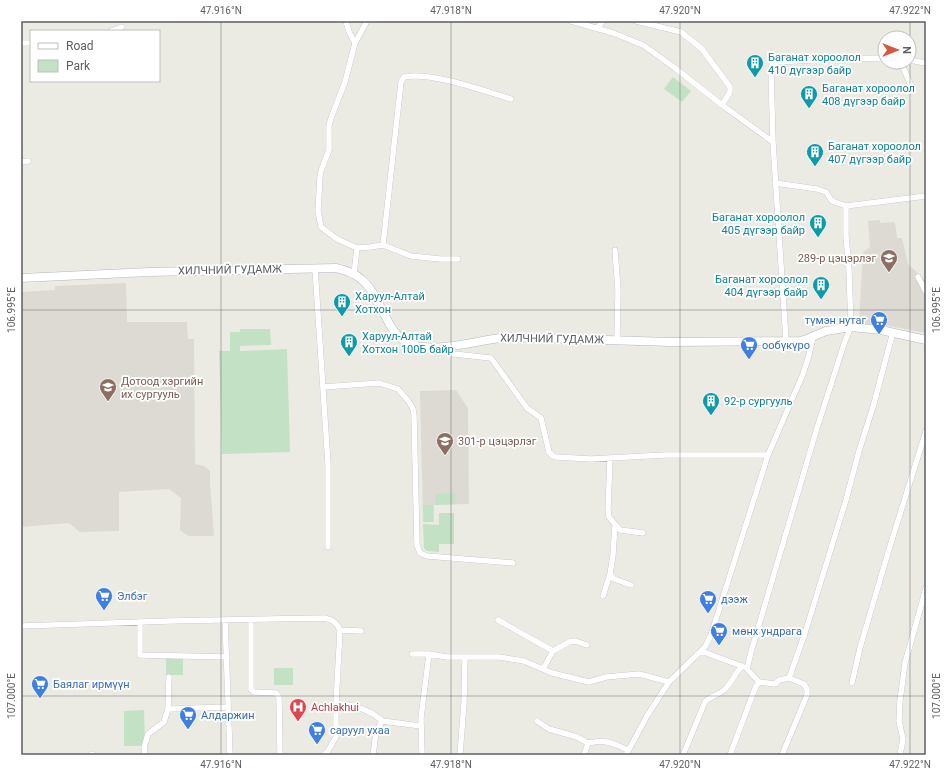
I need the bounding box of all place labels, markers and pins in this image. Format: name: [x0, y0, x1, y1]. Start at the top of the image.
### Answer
place label: Баганат хороолол 410 дүгээр байр: [768, 51, 861, 77]
building icon: Баганат хороолол 410 дүгээр байр: [745, 53, 765, 78]
place label: Баганат хороолол 408 дүгээр байр: [822, 82, 915, 108]
building icon: Баганат хороолол 408 дүгээр байр: [799, 84, 819, 109]
place label: Баганат хороолол 407 дүгээр байр: [828, 140, 921, 166]
building icon: Баганат хороолол 407 дүгээр байр: [805, 142, 825, 167]
place label: Баганат хороолол 405 дүгээр байр: [712, 211, 805, 237]
building icon: Баганат хороолол 405 дүгээр байр: [808, 213, 828, 238]
school or university icon: 289-р цэцэрлэг: [879, 248, 899, 273]
place label: 289-р цэцэрлэг: [798, 252, 876, 265]
place label: Баганат хороолол 404 дүгээр байр: [715, 273, 808, 299]
building icon: Баганат хороолол 404 дүгээр байр: [811, 275, 831, 300]
place label: Харуул-Алтай Хотхон: [355, 290, 425, 316]
building icon: Харуул-Алтай Хотхон: [332, 292, 352, 317]
supermarket icon: түмэн нутаг: [869, 310, 889, 335]
place label: түмэн нутаг: [805, 314, 866, 327]
place label: Харуул-Алтай Хотхон 100Б байр: [362, 330, 454, 356]
building icon: Харуул-Алтай Хотхон 100Б байр: [339, 332, 359, 357]
supermarket icon: ообүкүро: [739, 335, 759, 360]
place label: ообүкүро: [762, 339, 810, 352]
place label: Дотоод хэргийн их сургууль: [121, 375, 203, 401]
school or university icon: Дотоод хэргийн их сургууль: [98, 377, 118, 402]
building icon: 92-р сургууль: [701, 391, 721, 416]
place label: 92-р сургууль: [724, 395, 793, 408]
school or university icon: 301-р цэцэрлэг: [435, 431, 455, 456]
place label: 301-р цэцэрлэг: [458, 435, 537, 448]
supermarket icon: Элбэг: [94, 586, 114, 611]
supermarket icon: дээж: [698, 589, 718, 614]
place label: Элбэг: [117, 590, 148, 603]
place label: дээж: [721, 593, 748, 606]
supermarket icon: мөнх ундрага: [709, 621, 729, 646]
place label: мөнх ундрага: [732, 625, 802, 638]
supermarket icon: Баялаг ирмүүн: [30, 674, 50, 699]
place label: Баялаг ирмүүн: [53, 678, 130, 691]
hospital icon: Achlakhui: [288, 697, 308, 722]
place label: Achlakhui: [311, 701, 359, 714]
supermarket icon: Алдаржин: [178, 705, 198, 730]
place label: Алдаржин: [201, 709, 254, 722]
supermarket icon: саруул ухаа: [307, 720, 327, 745]
place label: саруул ухаа: [330, 724, 390, 737]

